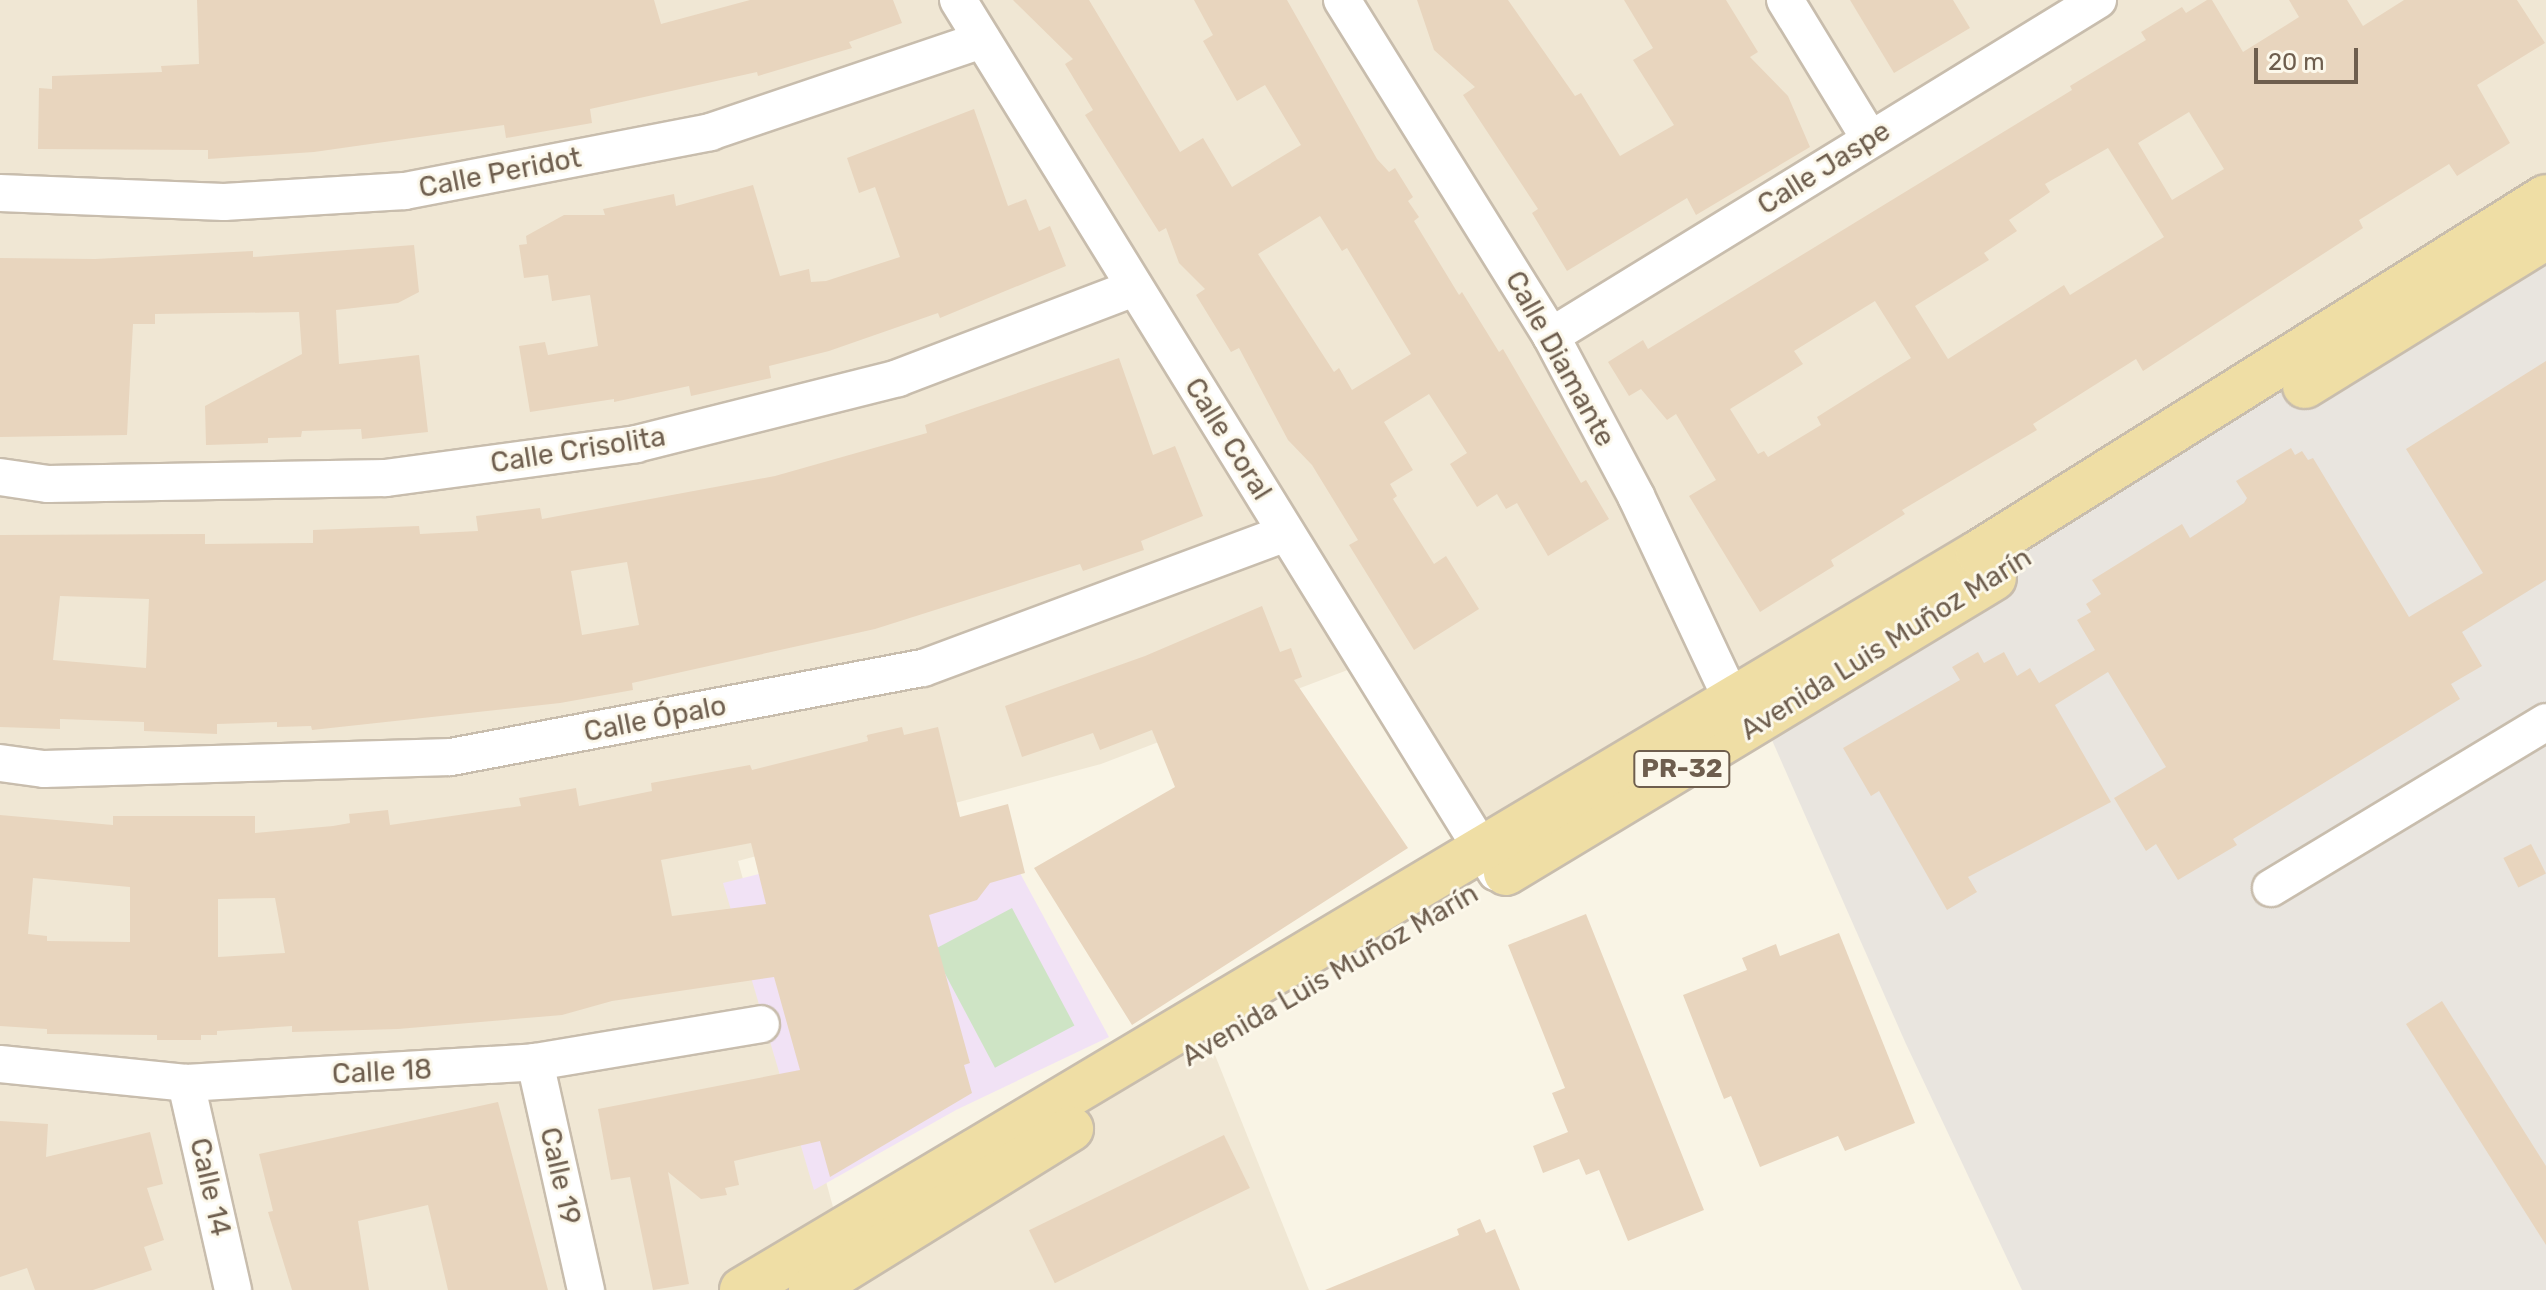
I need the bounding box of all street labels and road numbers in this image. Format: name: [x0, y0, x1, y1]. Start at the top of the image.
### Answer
street label: Calle Jaspe: [1751, 114, 1897, 222]
street label: Calle Peridot: [416, 141, 584, 205]
street label: Calle Diamante: [1498, 265, 1622, 453]
street label: Calle Coral: [1177, 372, 1279, 506]
street label: Calle Crisolita: [488, 420, 668, 480]
street label: Avenida Luis Muñoz Marín: [1734, 541, 2038, 747]
street label: Calle Ópalo: [581, 689, 729, 749]
road number: PR-32: [1632, 747, 1732, 791]
street label: Avenida Luis Muñoz Marín: [1176, 876, 1484, 1074]
street label: Calle 18: [331, 1053, 433, 1091]
street label: Calle 19: [533, 1124, 587, 1228]
street label: Calle 14: [182, 1135, 238, 1239]

